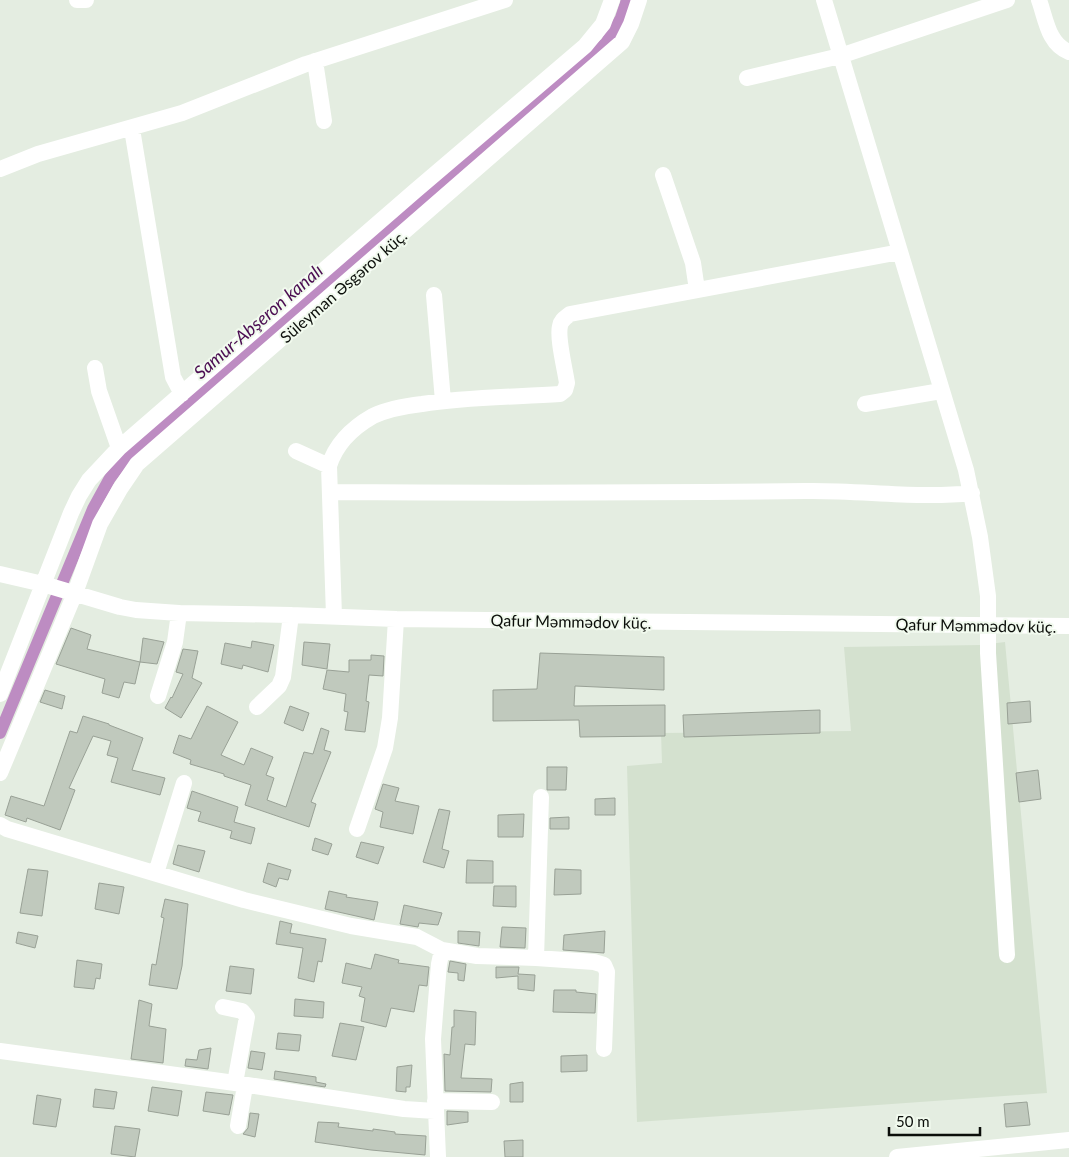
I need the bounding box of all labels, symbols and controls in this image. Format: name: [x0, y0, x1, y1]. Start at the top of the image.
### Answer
street label: Süleyman Əsgərov küç.: [276, 226, 410, 346]
water label: Samur-Abşeron kanalı: [189, 259, 327, 383]
street label: Qafur Məmmədov küç.: [491, 610, 651, 632]
street label: Qafur Məmmədov küç.: [896, 614, 1056, 636]
scale bar: [889, 1104, 980, 1136]
text: 50 m: [896, 1112, 930, 1130]

